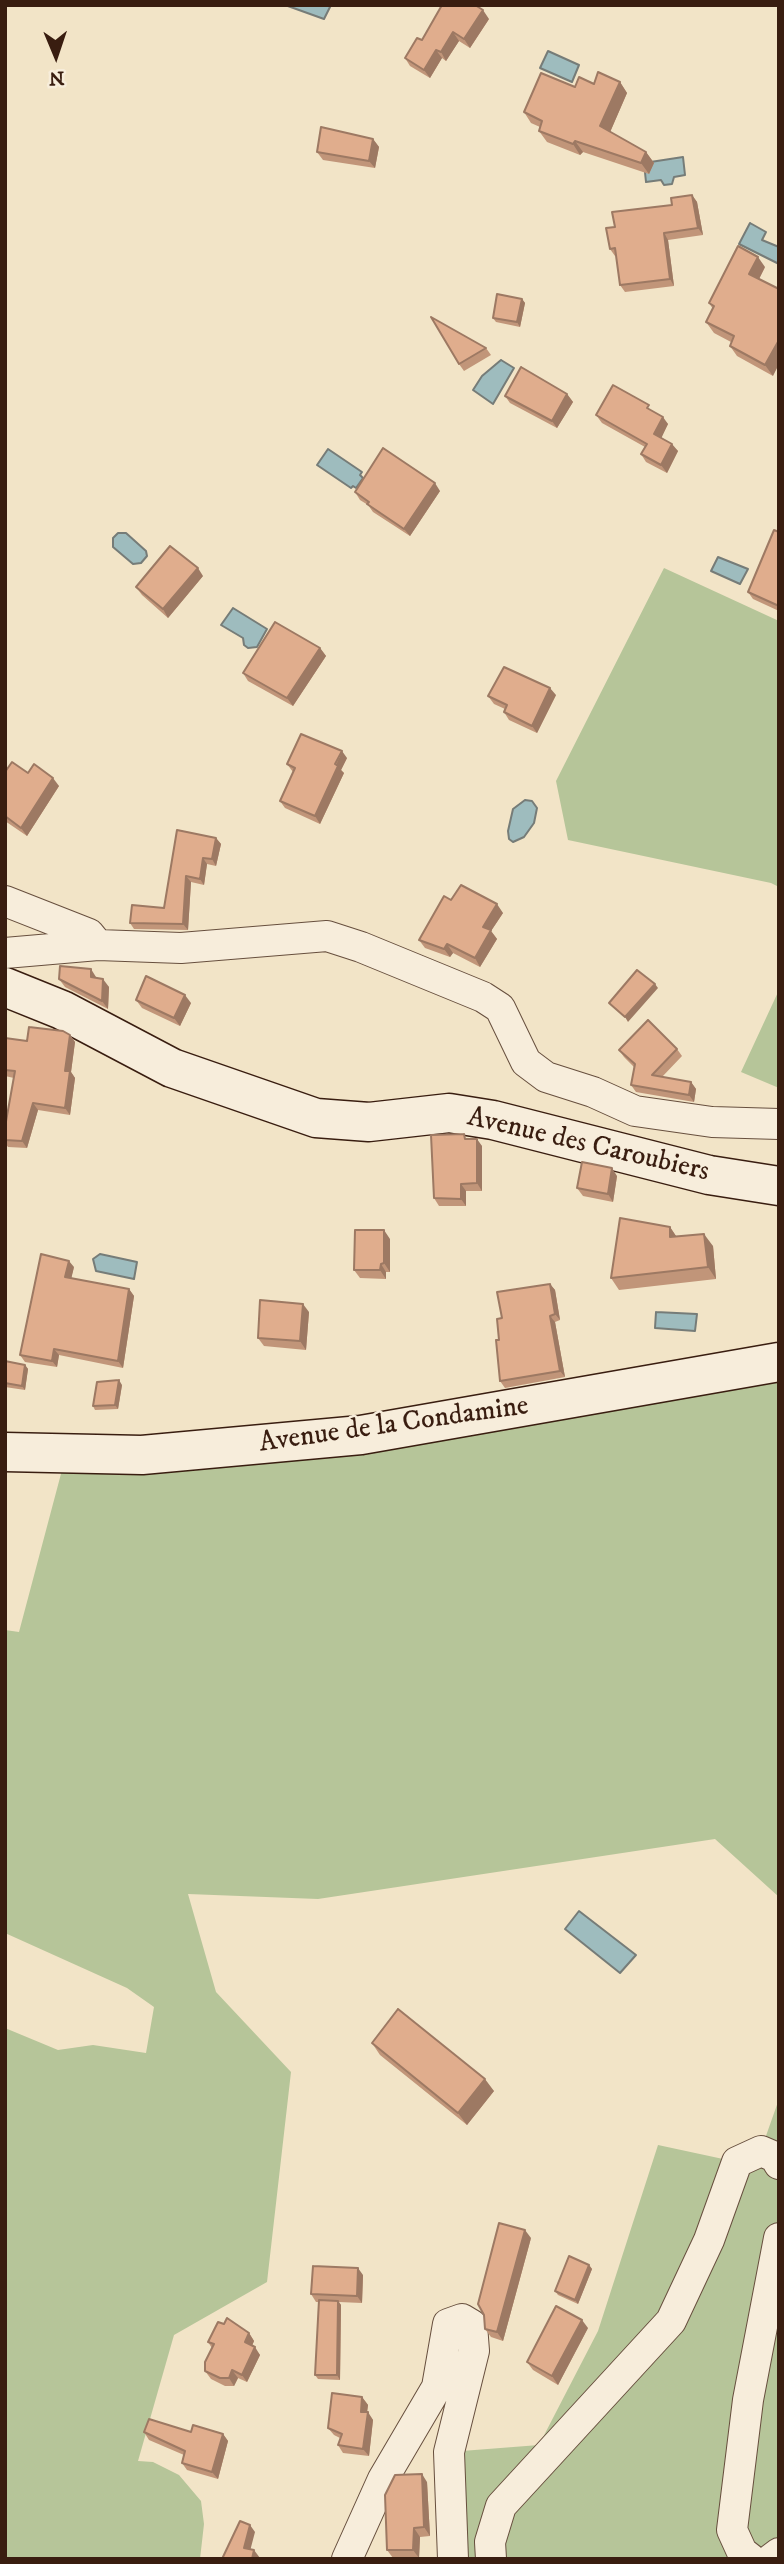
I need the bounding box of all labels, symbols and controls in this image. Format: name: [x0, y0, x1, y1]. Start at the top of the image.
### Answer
north arrow: [21, 21, 91, 91]
text: N: [49, 66, 65, 89]
street label: Avenue des Caroubiers: [464, 1102, 712, 1190]
street label: Avenue de la Condamine: [257, 1390, 531, 1462]

